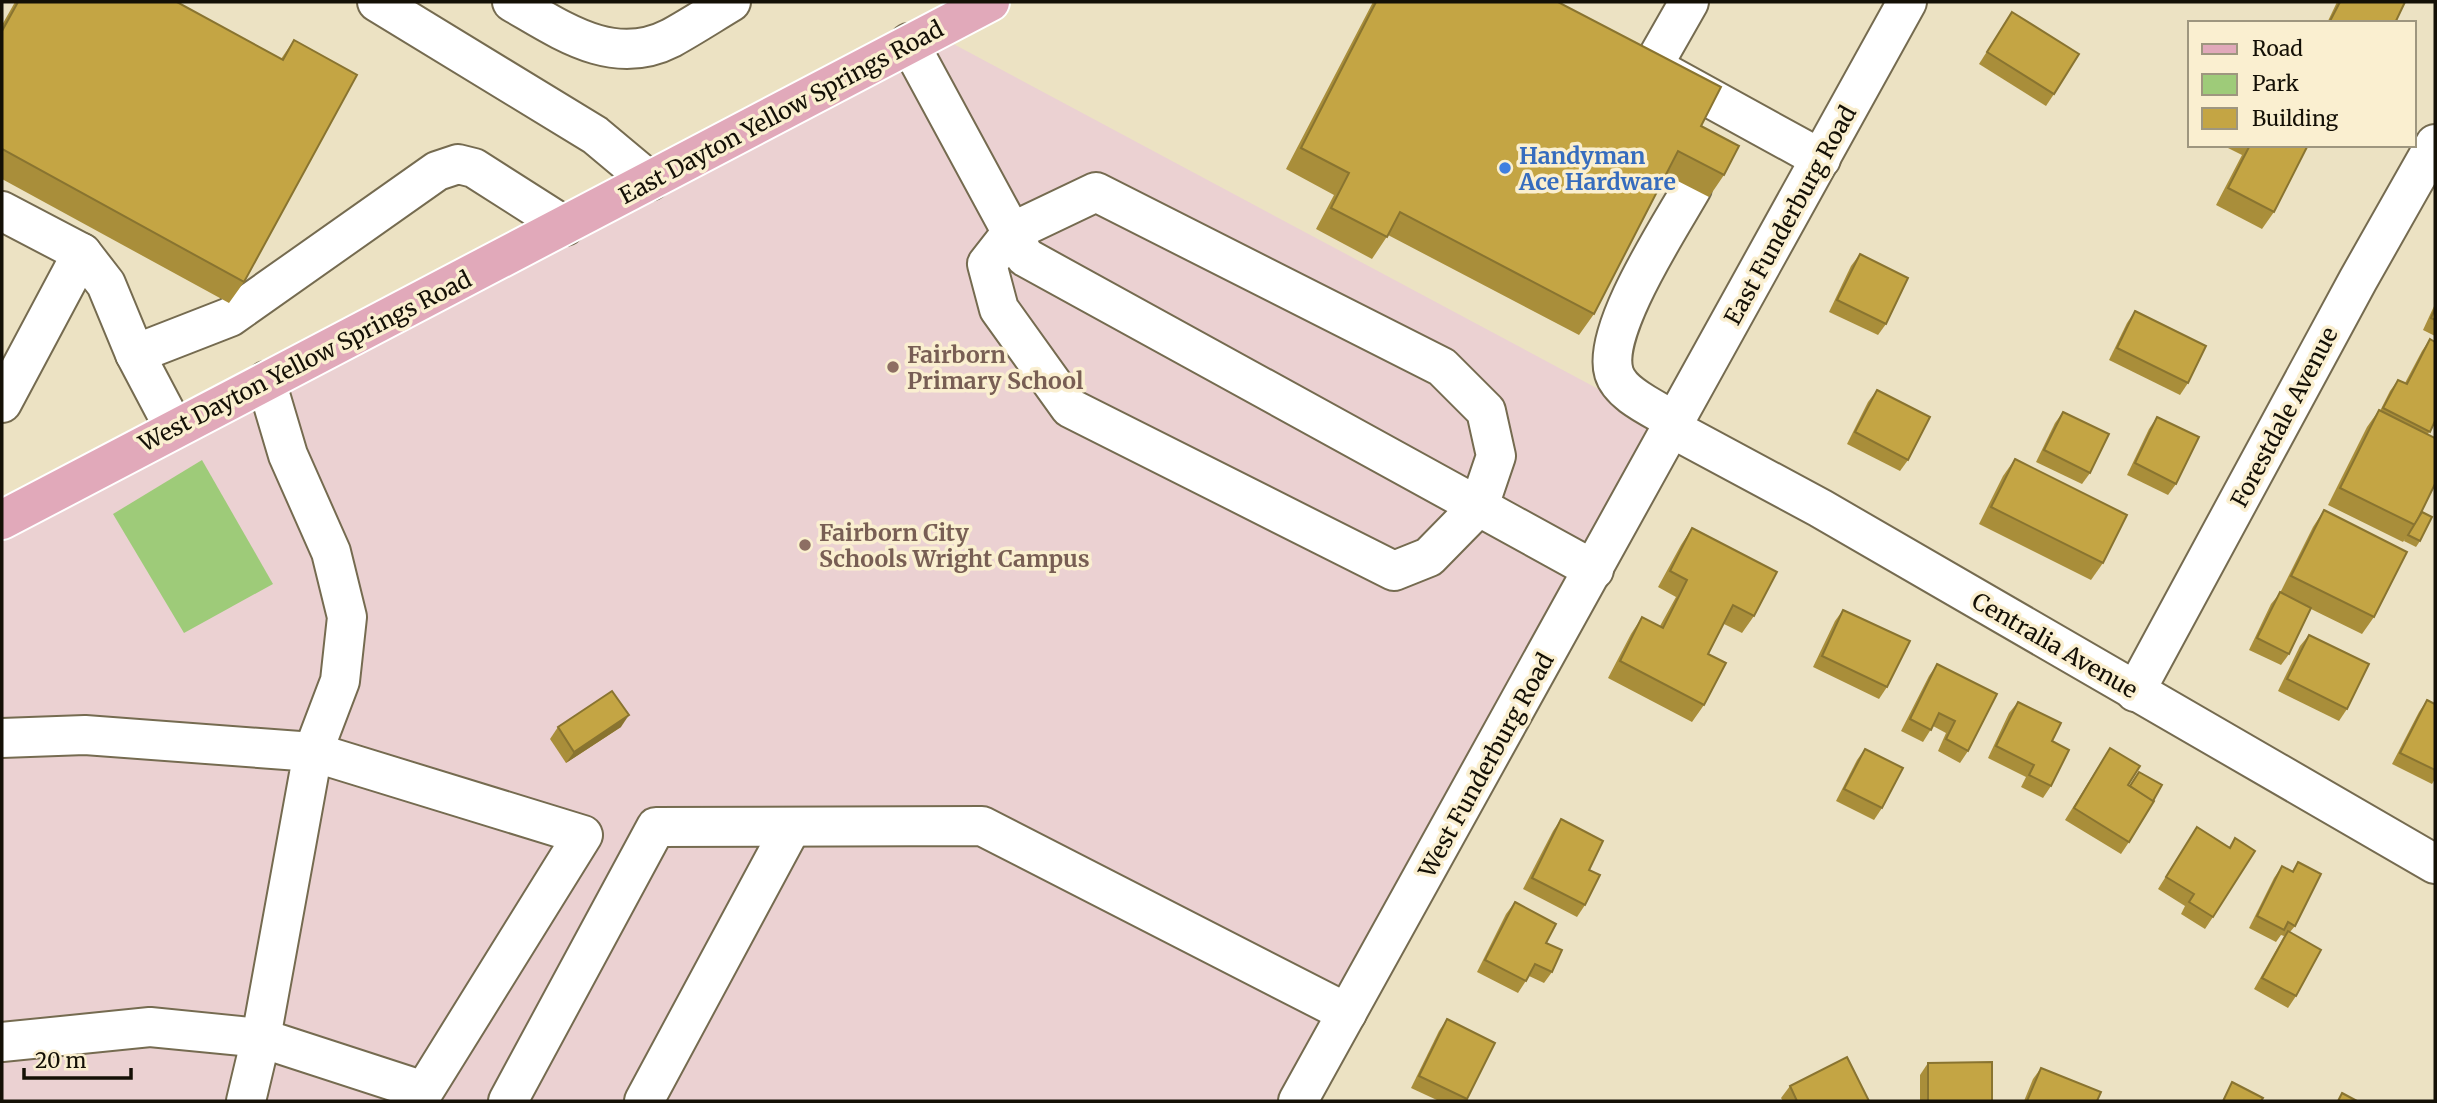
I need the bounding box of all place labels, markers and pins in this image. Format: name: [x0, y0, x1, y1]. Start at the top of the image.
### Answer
place label: Handyman Ace Hardware: [1518, 141, 1676, 196]
marker: Handyman Ace Hardware: [1497, 160, 1513, 176]
place label: Fairborn Primary School: [907, 340, 1084, 395]
marker: Fairborn Primary School: [885, 359, 901, 375]
place label: Fairborn City Schools Wright Campus: [819, 518, 1090, 573]
marker: Fairborn City Schools Wright Campus: [797, 537, 813, 553]

